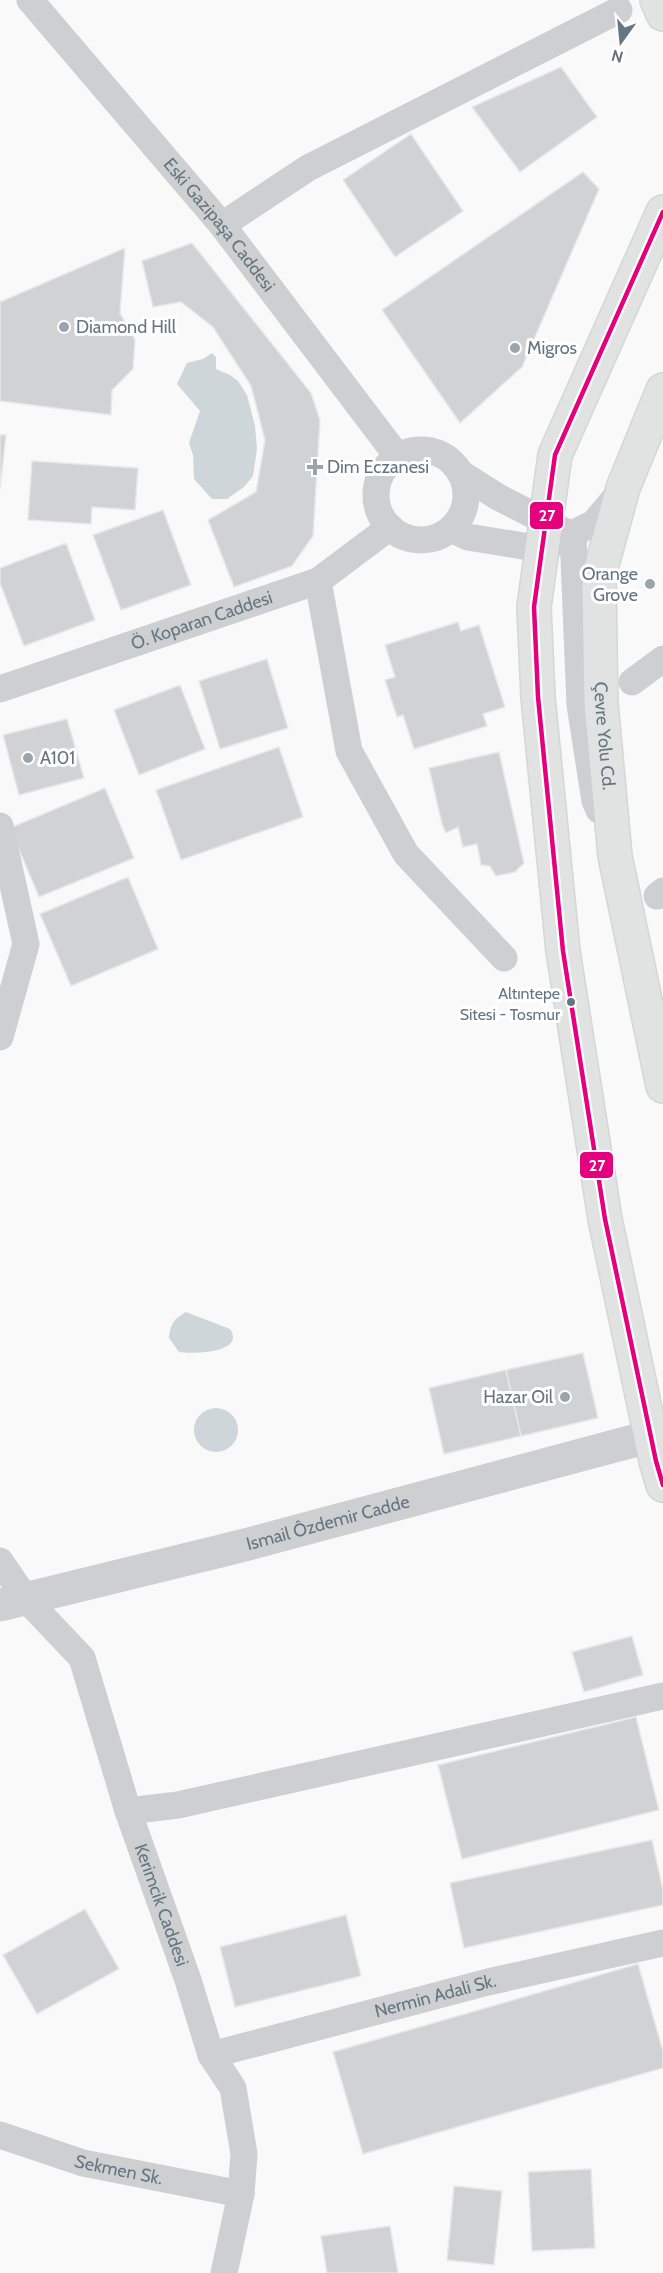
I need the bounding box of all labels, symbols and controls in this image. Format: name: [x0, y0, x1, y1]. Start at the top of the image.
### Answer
north arrow: [591, 12, 651, 72]
text: N: [609, 45, 625, 67]
street label: Eski Gazipaşa Caddesi: [159, 154, 280, 296]
place label: Diamond Hill: [76, 316, 177, 338]
marker: Diamond Hill: [57, 320, 71, 334]
place label: Migros: [527, 337, 577, 359]
marker: Migros: [508, 341, 522, 355]
place label: Dim Eczanesi: [327, 456, 429, 478]
marker: Dim Eczanesi: [308, 460, 322, 474]
line badge: 27: [529, 501, 564, 530]
text: 27: [539, 506, 556, 525]
place label: Orange Grove: [582, 563, 638, 606]
marker: Orange Grove: [643, 577, 657, 591]
street label: Ö. Koparan Caddesi: [128, 586, 275, 655]
street label: Çevre Yolu Cd.: [590, 682, 620, 791]
place label: A101: [40, 747, 75, 769]
marker: A101: [21, 751, 35, 765]
place label: Altıntepe Sitesi - Tosmur: [460, 984, 561, 1024]
marker: Altıntepe Sitesi - Tosmur: [565, 996, 577, 1008]
line badge: 27: [579, 1151, 614, 1179]
text: 27: [589, 1156, 606, 1175]
place label: Hazar Oil: [483, 1386, 554, 1408]
marker: Hazar Oil: [558, 1390, 572, 1404]
street label: Ismail Ôzdemir Cadde: [244, 1490, 412, 1555]
street label: Kerimcik Caddesi: [130, 1841, 193, 1969]
street label: Nermin Adali Sk.: [372, 1970, 498, 2022]
street label: Sekmen Sk.: [72, 2150, 165, 2189]

